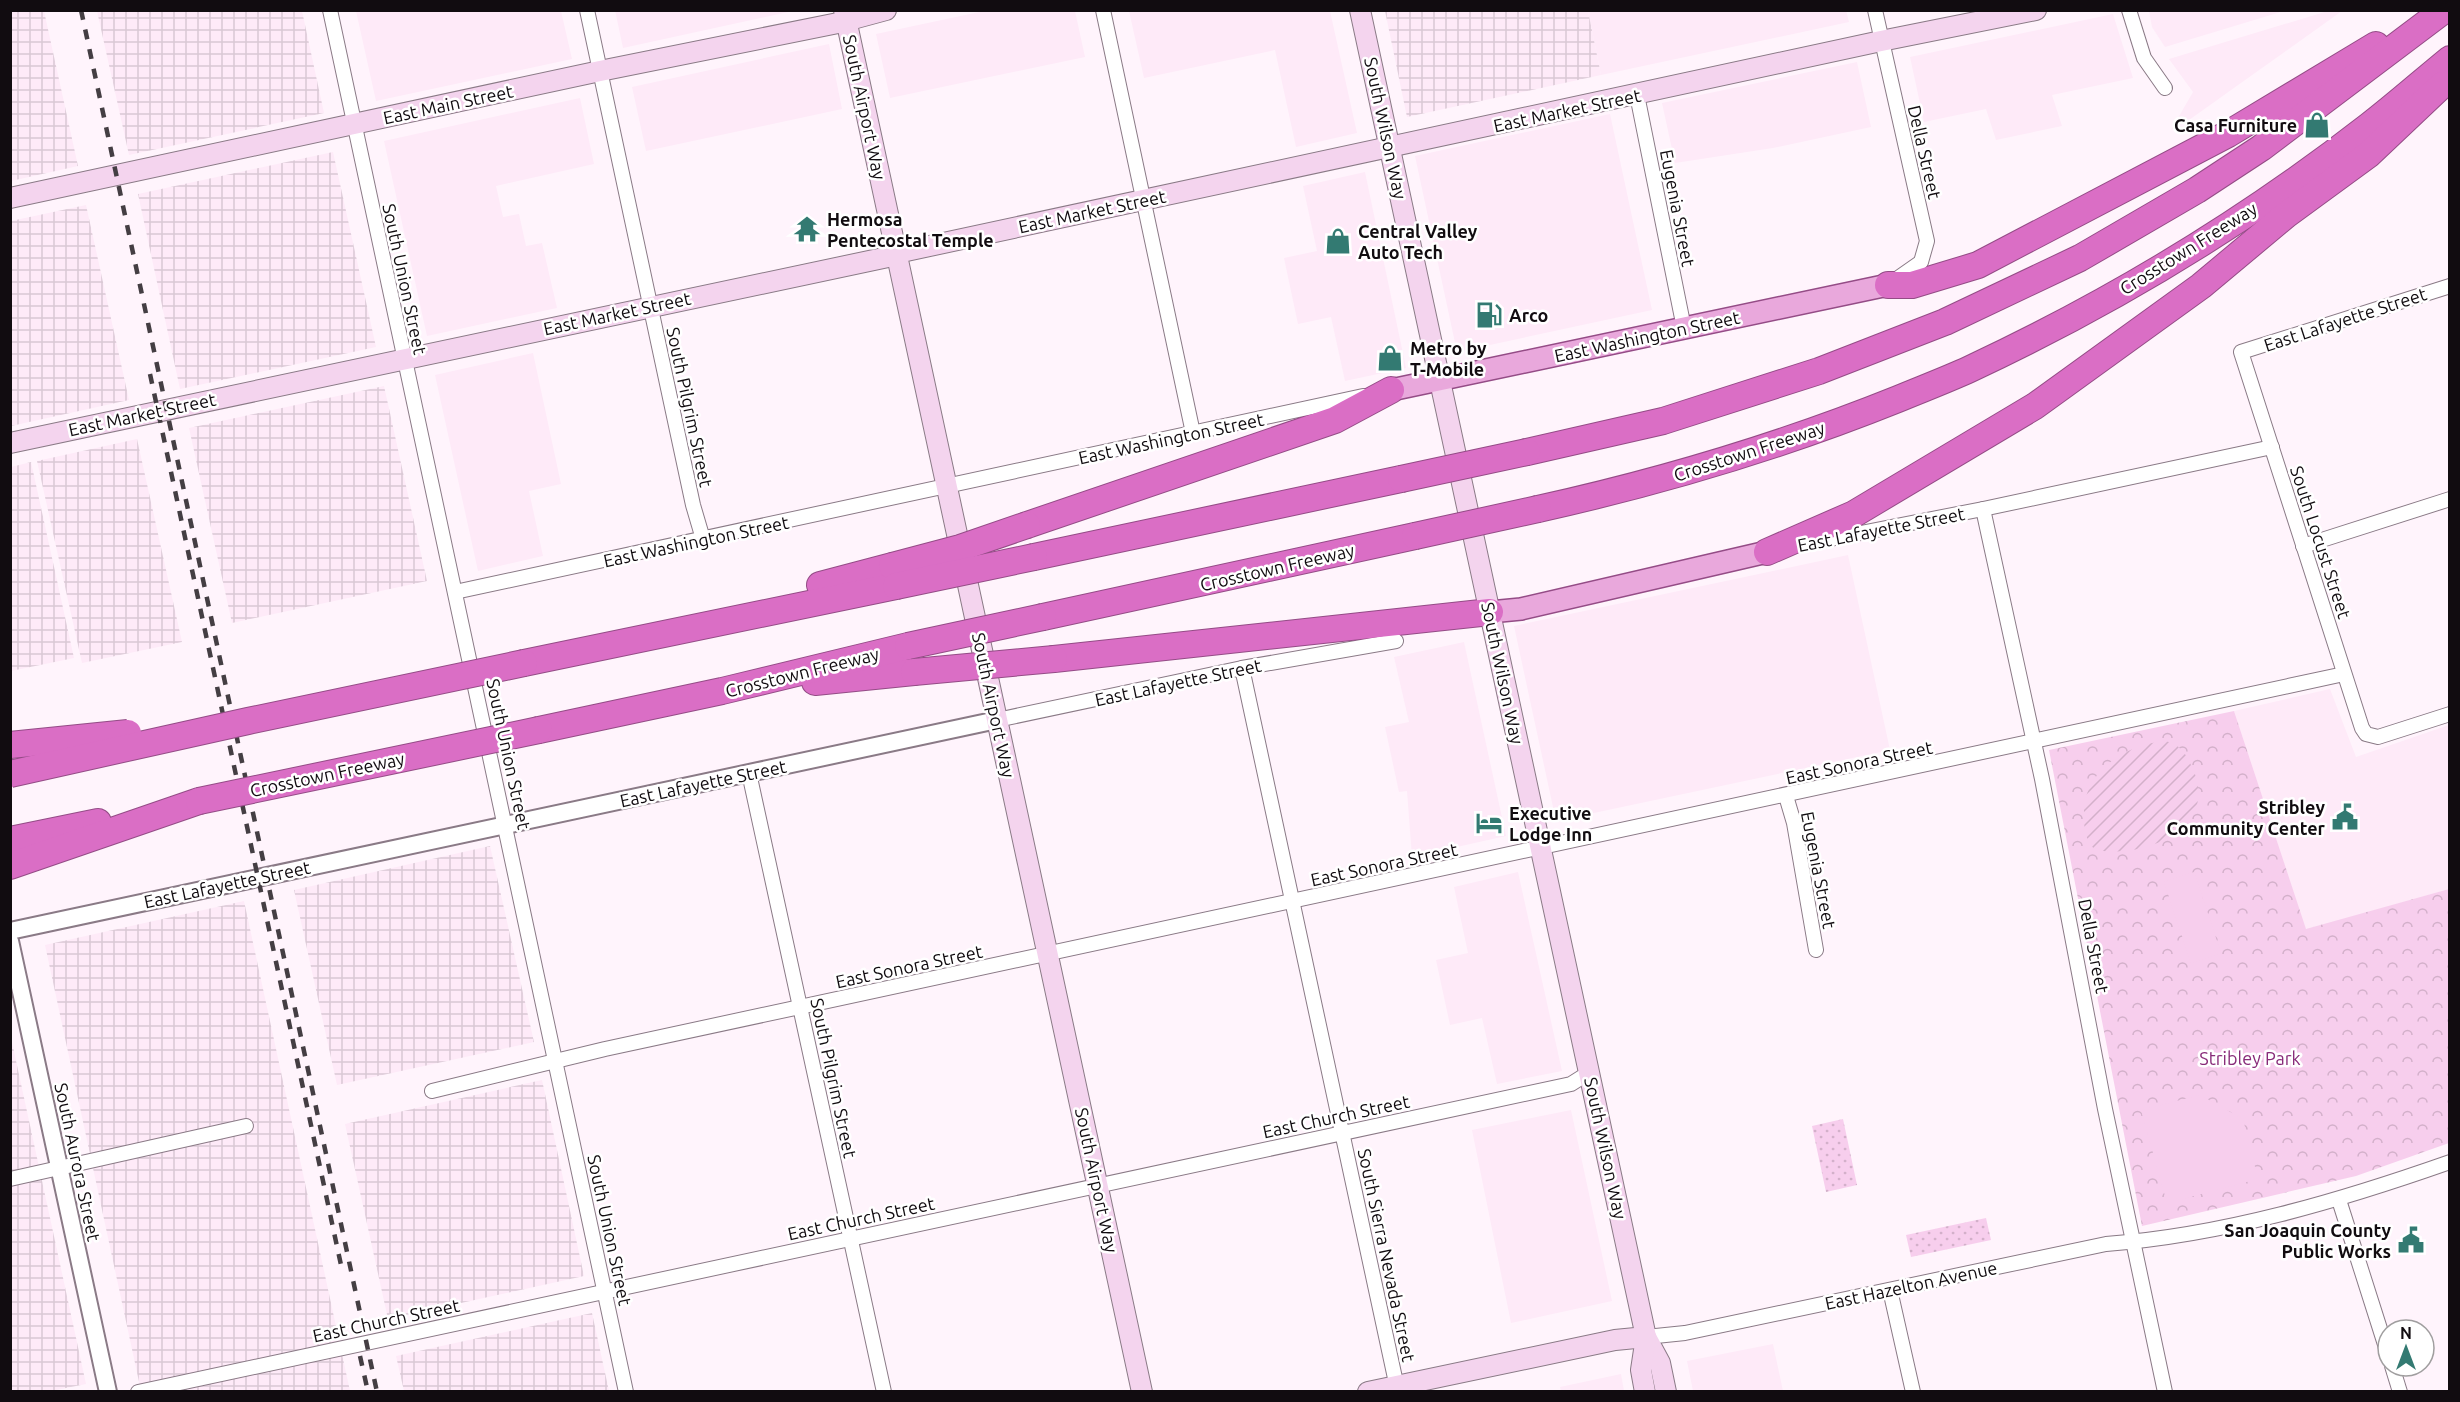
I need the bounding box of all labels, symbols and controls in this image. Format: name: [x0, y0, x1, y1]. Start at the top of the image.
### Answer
street label: South Airport Way: [840, 33, 890, 182]
street label: South Wilson Way: [1361, 55, 1411, 201]
street label: East Main Street: [381, 80, 515, 128]
street label: East Market Street: [1491, 85, 1643, 135]
street label: Della Street: [1904, 103, 1946, 201]
shop icon: Casa Furniture: [2302, 110, 2332, 140]
place label: Casa Furniture: [2174, 115, 2297, 135]
street label: Eugenia Street: [1657, 148, 1699, 268]
street label: East Market Street: [1016, 186, 1168, 236]
street label: Crosstown Freeway: [2116, 198, 2260, 298]
street label: South Union Street: [379, 202, 431, 356]
place label: Hermosa Pentecostal Temple: [827, 209, 994, 250]
temple icon: Hermosa Pentecostal Temple: [792, 214, 822, 244]
place label: Central Valley Auto Tech: [1358, 221, 1478, 262]
shop icon: Central Valley Auto Tech: [1323, 226, 1353, 256]
street label: East Lafayette Street: [2261, 283, 2429, 355]
street label: East Market Street: [541, 288, 693, 338]
fuel station icon: Arco: [1474, 300, 1504, 330]
place label: Arco: [1509, 305, 1548, 325]
street label: East Washington Street: [1552, 307, 1742, 365]
street label: South Pilgrim Street: [663, 325, 717, 489]
place label: Metro by T-Mobile: [1410, 338, 1487, 379]
shop icon: Metro by T-Mobile: [1375, 343, 1405, 373]
street label: East Market Street: [66, 389, 218, 439]
street label: East Washington Street: [1076, 409, 1266, 467]
street label: Crosstown Freeway: [1671, 417, 1827, 485]
street label: South Locust Street: [2287, 463, 2355, 621]
street label: East Lafayette Street: [1796, 503, 1966, 555]
street label: East Washington Street: [601, 512, 791, 570]
street label: Crosstown Freeway: [1198, 539, 1356, 594]
street label: South Wilson Way: [1478, 600, 1528, 746]
street label: South Airport Way: [969, 631, 1019, 780]
street label: Crosstown Freeway: [723, 643, 881, 701]
street label: East Lafayette Street: [1093, 655, 1263, 709]
street label: South Union Street: [483, 677, 535, 831]
street label: East Sonora Street: [1784, 737, 1934, 787]
street label: Crosstown Freeway: [248, 748, 406, 800]
street label: East Lafayette Street: [618, 756, 788, 810]
place label: Stribley Community Center: [2167, 797, 2326, 838]
public building icon: Stribley Community Center: [2330, 802, 2360, 832]
place label: Executive Lodge Inn: [1509, 803, 1592, 844]
hotel icon: Executive Lodge Inn: [1474, 808, 1504, 838]
street label: Eugenia Street: [1798, 810, 1840, 930]
street label: East Sonora Street: [1309, 839, 1459, 889]
street label: East Lafayette Street: [142, 857, 312, 911]
street label: Della Street: [2075, 897, 2113, 995]
street label: East Sonora Street: [834, 941, 984, 991]
street label: South Pilgrim Street: [807, 996, 861, 1160]
park label: Stribley Park: [2199, 1048, 2301, 1068]
street label: South Wilson Way: [1581, 1075, 1631, 1221]
street label: South Aurora Street: [51, 1081, 105, 1243]
street label: East Church Street: [1261, 1091, 1411, 1141]
street label: South Airport Way: [1072, 1106, 1122, 1255]
street label: South Sierra Nevada Street: [1355, 1147, 1419, 1363]
street label: South Union Street: [584, 1153, 636, 1307]
street label: East Church Street: [786, 1193, 936, 1243]
place label: San Joaquin County Public Works: [2224, 1220, 2391, 1261]
public building icon: San Joaquin County Public Works: [2396, 1225, 2426, 1255]
street label: East Hazelton Avenue: [1823, 1257, 1999, 1313]
street label: East Church Street: [311, 1295, 461, 1345]
north arrow: [2376, 1318, 2436, 1378]
text: N: [2400, 1324, 2412, 1342]

